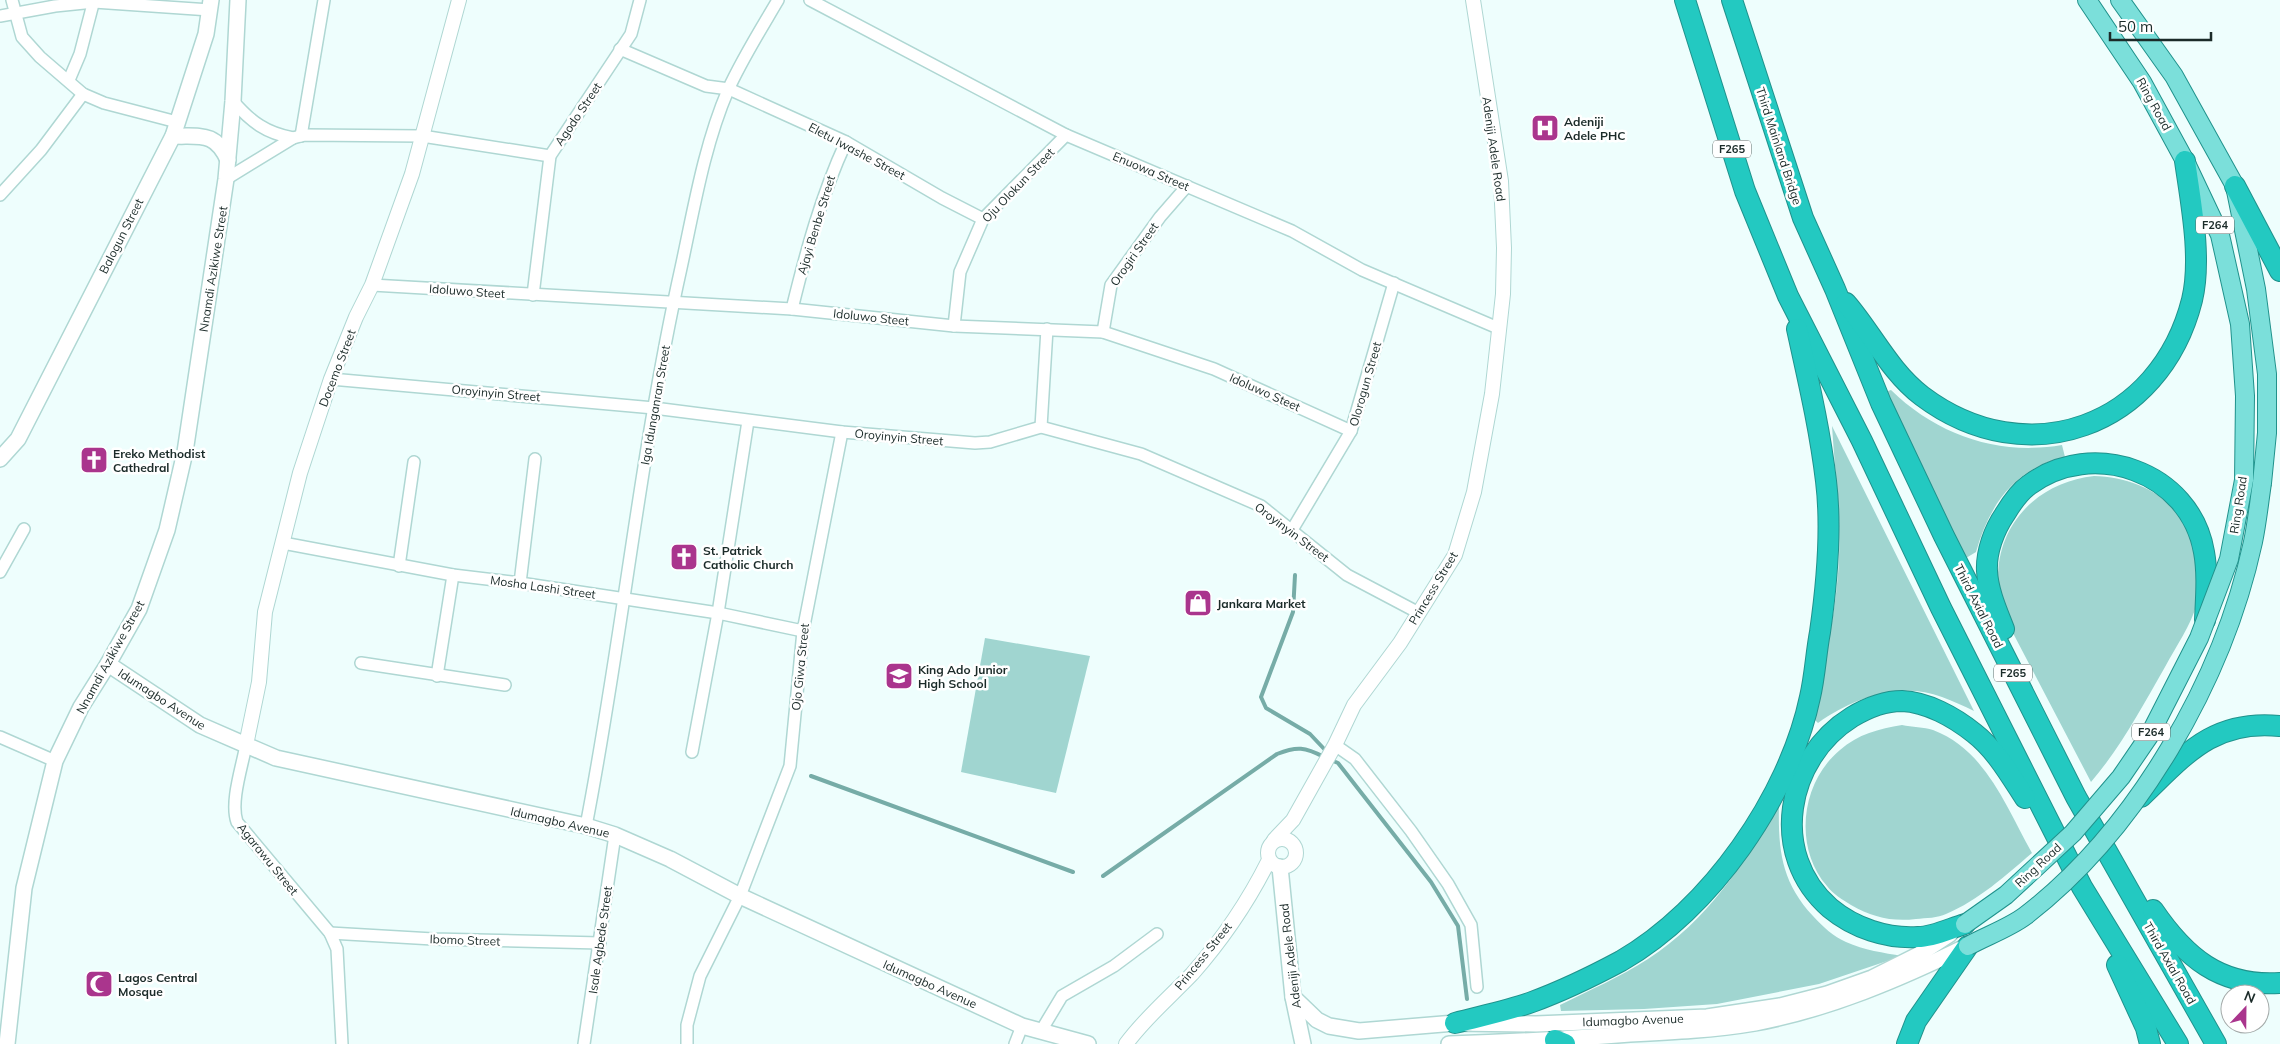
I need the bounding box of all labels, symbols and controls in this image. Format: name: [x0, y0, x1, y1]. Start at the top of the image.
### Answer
scale bar: [2110, 10, 2211, 42]
text: 50 m: [2118, 17, 2153, 36]
street label: Ring Road: [2133, 75, 2175, 133]
street label: Agodo Street: [551, 79, 605, 149]
street label: Third Mainland Bridge: [1753, 85, 1805, 207]
street label: Adeniji Adele Road: [1479, 96, 1509, 202]
hospital icon: Adeniji Adele PHC: [1530, 113, 1560, 143]
place label: Adeniji Adele PHC: [1564, 114, 1625, 143]
street label: Eletu Iwashe Street: [806, 119, 908, 183]
road number: F265: [1713, 140, 1751, 158]
street label: Oju Olokun Street: [979, 145, 1057, 225]
street label: Enuowa Street: [1111, 148, 1191, 194]
street label: Ajayi Benbe Street: [794, 174, 838, 276]
street label: Balogun Street: [96, 196, 146, 276]
street label: Nnamdi Azikiwe Street: [196, 205, 230, 333]
road number: F264: [2196, 216, 2234, 234]
street label: Orogiri Street: [1107, 219, 1161, 289]
street label: Idoluwo Steet: [429, 281, 505, 301]
street label: Idoluwo Steet: [832, 306, 910, 328]
street label: Docemo Street: [315, 327, 359, 409]
street label: Olorogun Street: [1346, 340, 1384, 428]
street label: Iga Idunganran Street: [637, 344, 673, 466]
street label: Idoluwo Steet: [1227, 370, 1303, 414]
street label: Oroyinyin Street: [451, 382, 541, 404]
street label: Oroyinyin Street: [854, 426, 944, 448]
church icon: Ereko Methodist Cathedral: [79, 445, 109, 475]
place label: Ereko Methodist Cathedral: [113, 446, 206, 475]
street label: Ring Road: [2226, 475, 2250, 535]
street label: Oroyinyin Street: [1252, 499, 1332, 565]
church icon: St. Patrick Catholic Church: [669, 542, 699, 572]
place label: St. Patrick Catholic Church: [703, 543, 793, 572]
street label: Princess Street: [1405, 549, 1461, 627]
street label: Third Axial Road: [1951, 562, 2007, 650]
street label: Mosha Lashi Street: [489, 572, 597, 602]
shop icon: Jankara Market: [1183, 588, 1213, 618]
place label: Jankara Market: [1217, 596, 1306, 611]
street label: Nnamdi Azikiwe Street: [73, 598, 147, 716]
street label: Ojo Giwa Street: [788, 623, 812, 711]
school or university icon: King Ado Junior High School: [884, 661, 914, 691]
place label: King Ado Junior High School: [918, 662, 1008, 691]
road number: F265: [1994, 664, 2032, 681]
street label: Idumagbo Avenue: [115, 665, 209, 733]
road number: F264: [2132, 724, 2170, 740]
street label: Idumagbo Avenue: [509, 803, 611, 841]
street label: Agarawu Street: [234, 820, 302, 898]
street label: Ring Road: [2012, 840, 2064, 890]
street label: Isale Agbede Street: [585, 885, 615, 995]
street label: Adeniji Adele Road: [1276, 903, 1304, 1009]
street label: Princess Street: [1171, 919, 1235, 993]
street label: Third Axial Road: [2140, 919, 2200, 1007]
street label: Ibomo Street: [429, 931, 501, 949]
street label: Idumagbo Avenue: [881, 957, 979, 1011]
mosque icon: Lagos Central Mosque: [84, 969, 114, 999]
place label: Lagos Central Mosque: [118, 970, 197, 999]
north arrow: [2220, 984, 2270, 1034]
text: N: [2242, 987, 2258, 1007]
street label: Idumagbo Avenue: [1582, 1011, 1684, 1029]

